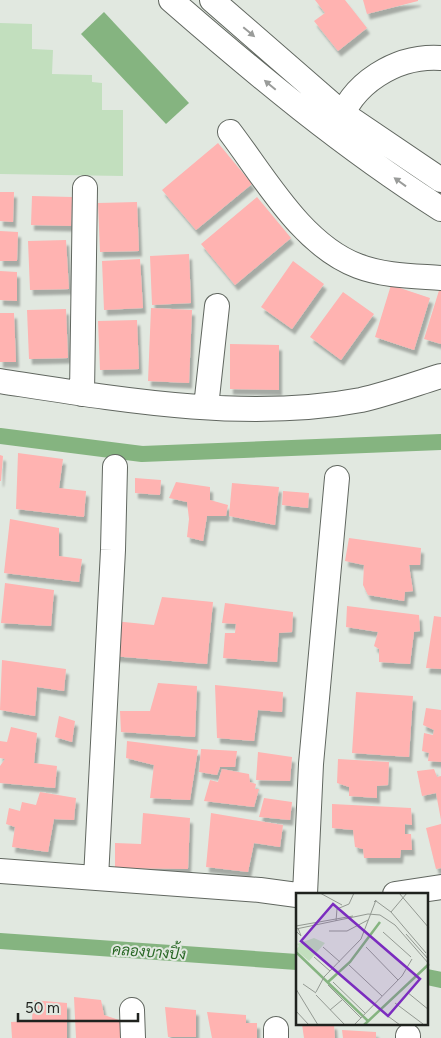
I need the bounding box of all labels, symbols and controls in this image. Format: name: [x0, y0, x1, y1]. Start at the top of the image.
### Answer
one-way arrow: [242, 26, 255, 37]
one-way arrow: [265, 79, 277, 91]
one-way arrow: [394, 177, 407, 188]
inset map: [296, 893, 428, 1026]
water label: คลองบางปิ้ง: [112, 935, 187, 964]
scale bar: [18, 990, 138, 1022]
text: 50 m: [25, 999, 60, 1017]

